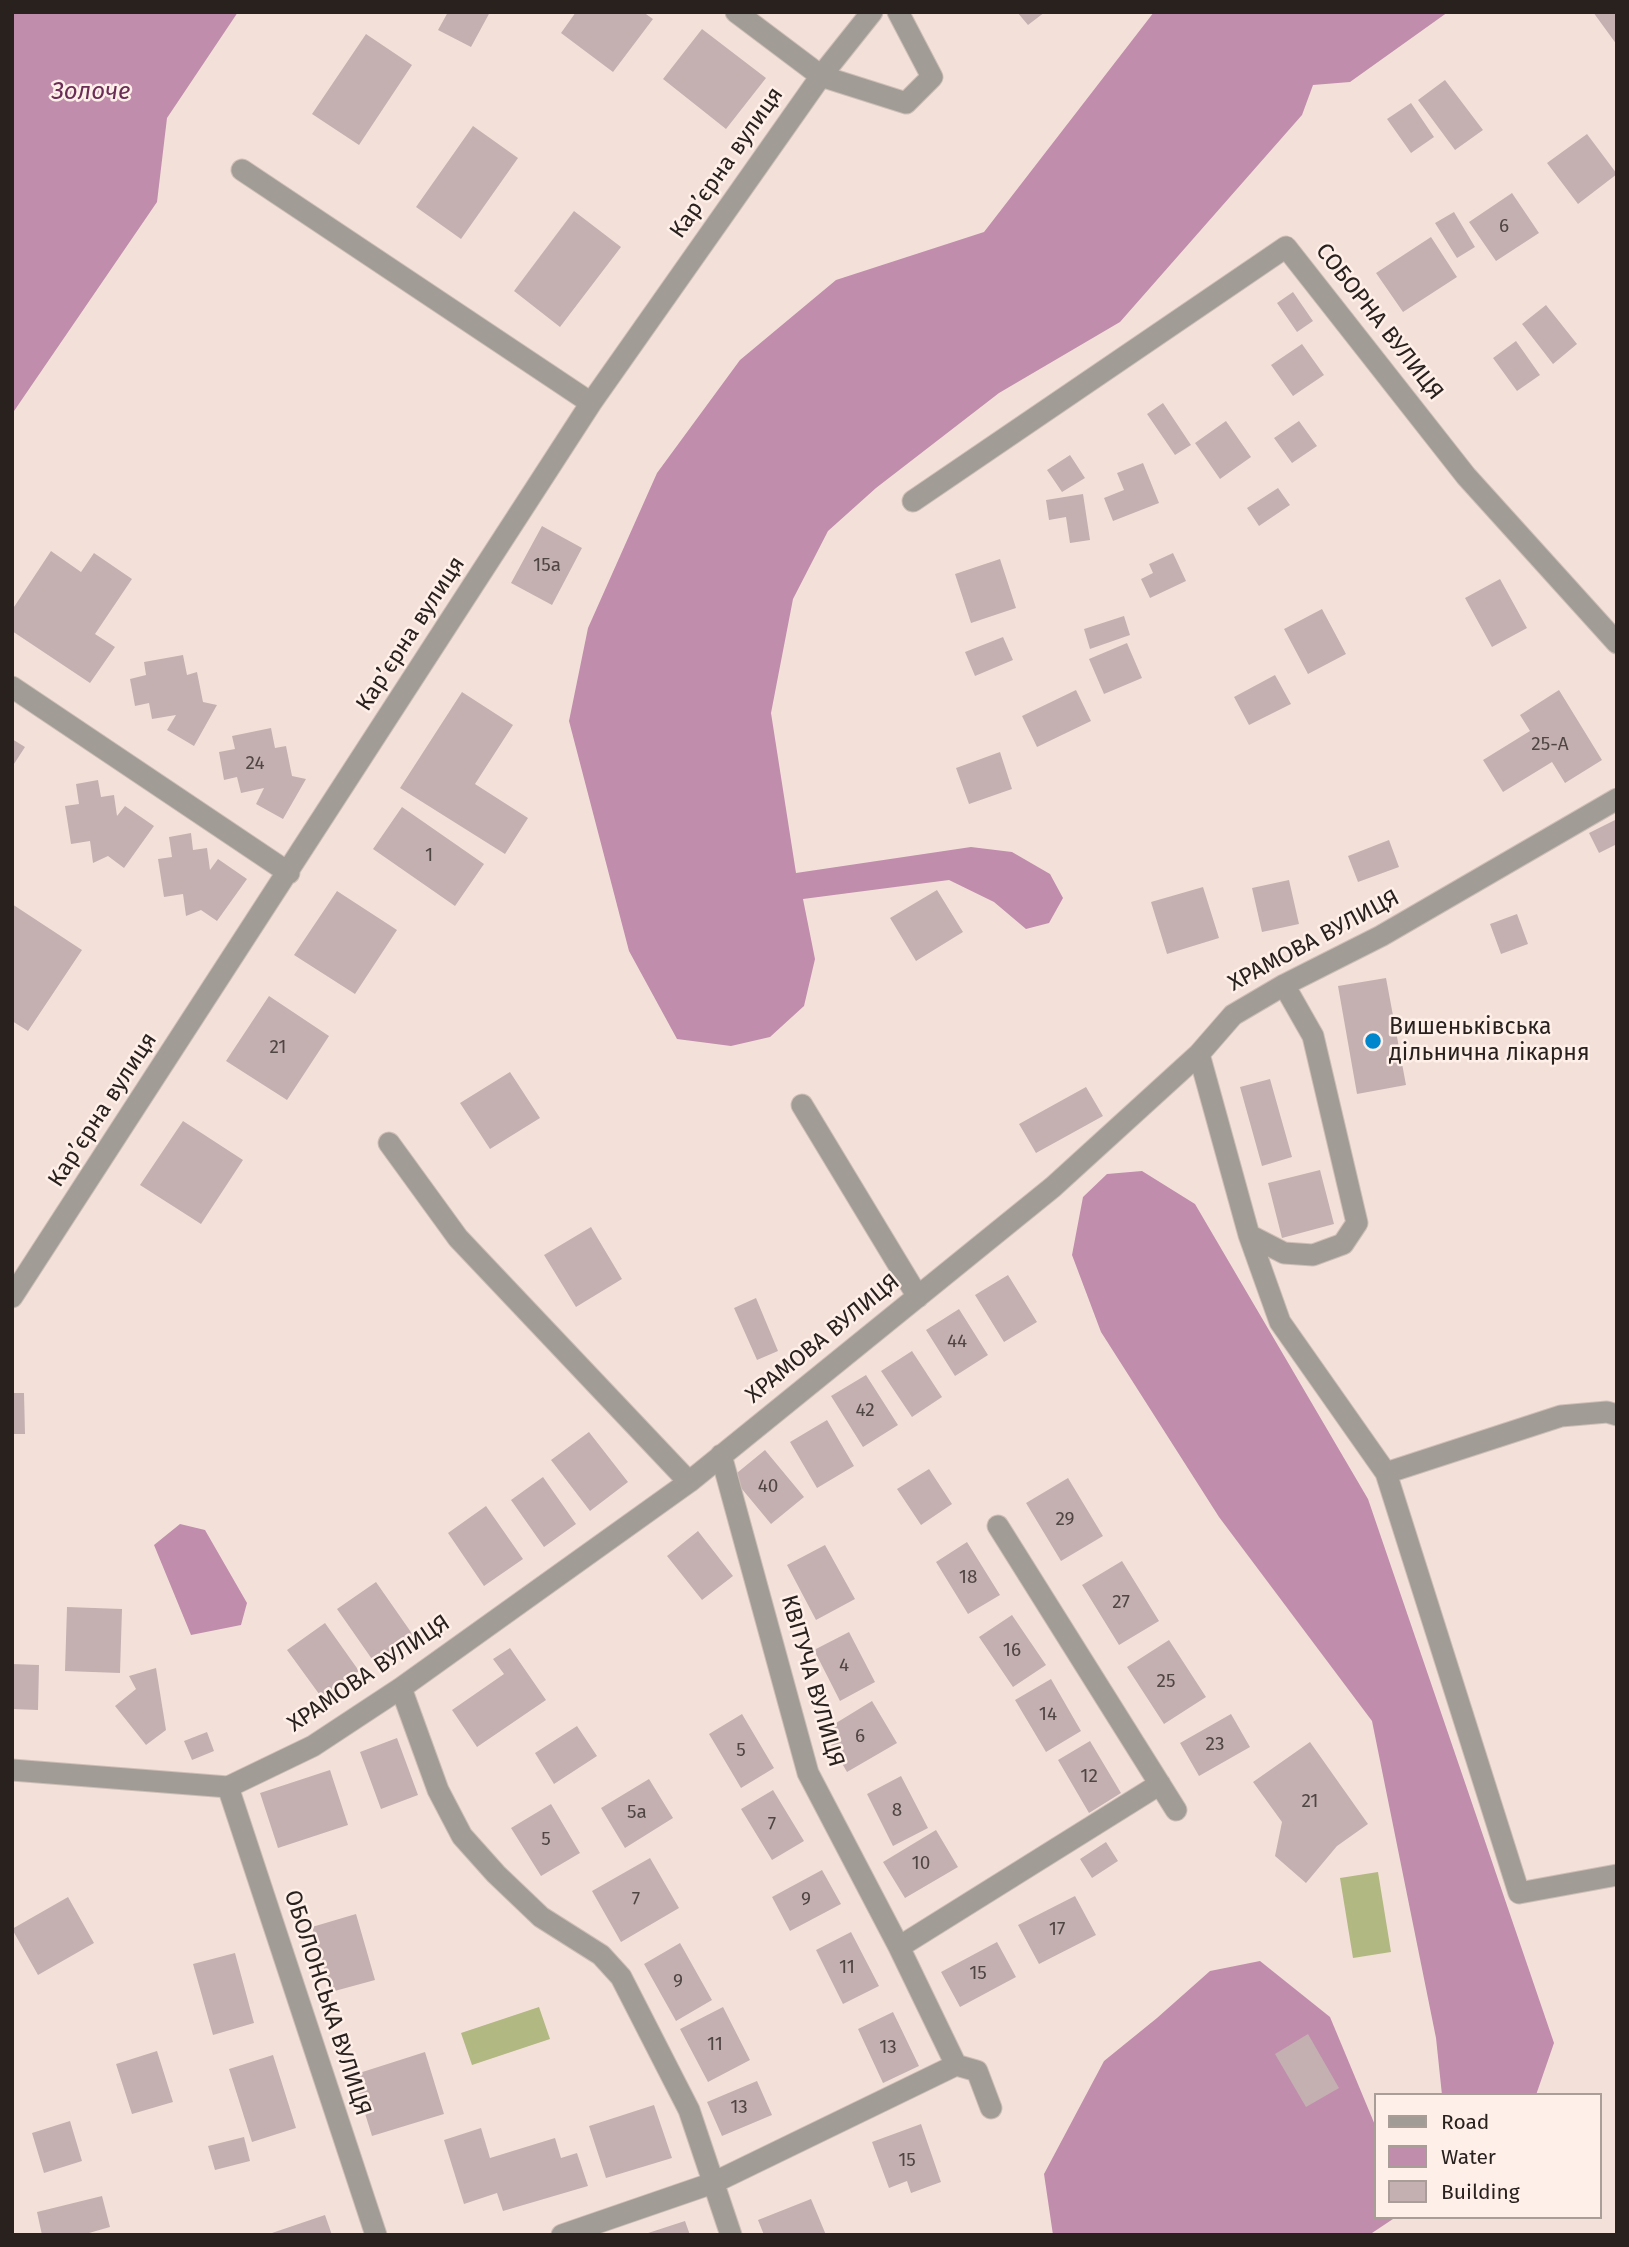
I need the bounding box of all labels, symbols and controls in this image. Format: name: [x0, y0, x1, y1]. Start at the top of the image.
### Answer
water label: Золоче: [51, 78, 131, 106]
street label: Карʼєрна вулиця: [664, 82, 790, 244]
house number: 6: [1499, 216, 1509, 238]
street label: СОБОРНА ВУЛИЦЯ: [1309, 238, 1449, 406]
street label: Карʼєрна вулиця: [351, 552, 471, 716]
house number: 15а: [533, 555, 561, 577]
house number: 25-А: [1531, 734, 1569, 756]
house number: 24: [246, 753, 264, 775]
house number: 1: [425, 845, 433, 867]
street label: ХРАМОВА ВУЛИЦЯ: [1224, 884, 1404, 998]
place label: Вишеньківська дільнична лікарня: [1389, 1014, 1590, 1068]
street label: Карʼєрна вулиця: [43, 1028, 163, 1192]
marker: Вишеньківська дільнична лікарня: [1363, 1031, 1383, 1051]
house number: 21: [269, 1037, 287, 1059]
street label: ХРАМОВА ВУЛИЦЯ: [741, 1269, 905, 1409]
house number: 44: [947, 1331, 967, 1353]
house number: 42: [855, 1400, 875, 1422]
house number: 40: [758, 1476, 778, 1498]
house number: 29: [1055, 1509, 1075, 1531]
house number: 18: [959, 1567, 977, 1589]
street label: КВІТУЧА ВУЛИЦЯ: [774, 1592, 850, 1770]
house number: 27: [1112, 1592, 1130, 1614]
street label: ХРАМОВА ВУЛИЦЯ: [283, 1610, 455, 1738]
house number: 16: [1003, 1640, 1021, 1662]
house number: 4: [839, 1655, 849, 1677]
house number: 25: [1157, 1671, 1175, 1693]
house number: 14: [1039, 1704, 1057, 1726]
house number: 6: [855, 1726, 865, 1748]
house number: 23: [1206, 1734, 1224, 1756]
house number: 5: [736, 1740, 746, 1762]
house number: 12: [1080, 1766, 1098, 1788]
house number: 21: [1301, 1791, 1319, 1813]
house number: 8: [892, 1800, 902, 1822]
house number: 5а: [627, 1802, 647, 1824]
house number: 7: [768, 1814, 776, 1836]
house number: 5: [541, 1829, 551, 1851]
house number: 10: [912, 1853, 930, 1875]
street label: ОБОЛОНСЬКА ВУЛИЦЯ: [277, 1887, 377, 2119]
house number: 7: [632, 1889, 640, 1911]
house number: 9: [801, 1889, 811, 1911]
house number: 17: [1049, 1919, 1065, 1941]
house number: 11: [839, 1957, 855, 1979]
house number: 15: [969, 1963, 987, 1985]
house number: 9: [673, 1971, 683, 1993]
house number: 11: [707, 2034, 723, 2056]
house number: 13: [879, 2037, 897, 2059]
legend: [1374, 2093, 1601, 2219]
house number: 13: [730, 2097, 748, 2119]
text: Road: [1441, 2109, 1489, 2135]
text: Water: [1441, 2144, 1496, 2170]
house number: 15: [898, 2150, 916, 2172]
text: Building: [1441, 2179, 1520, 2205]

